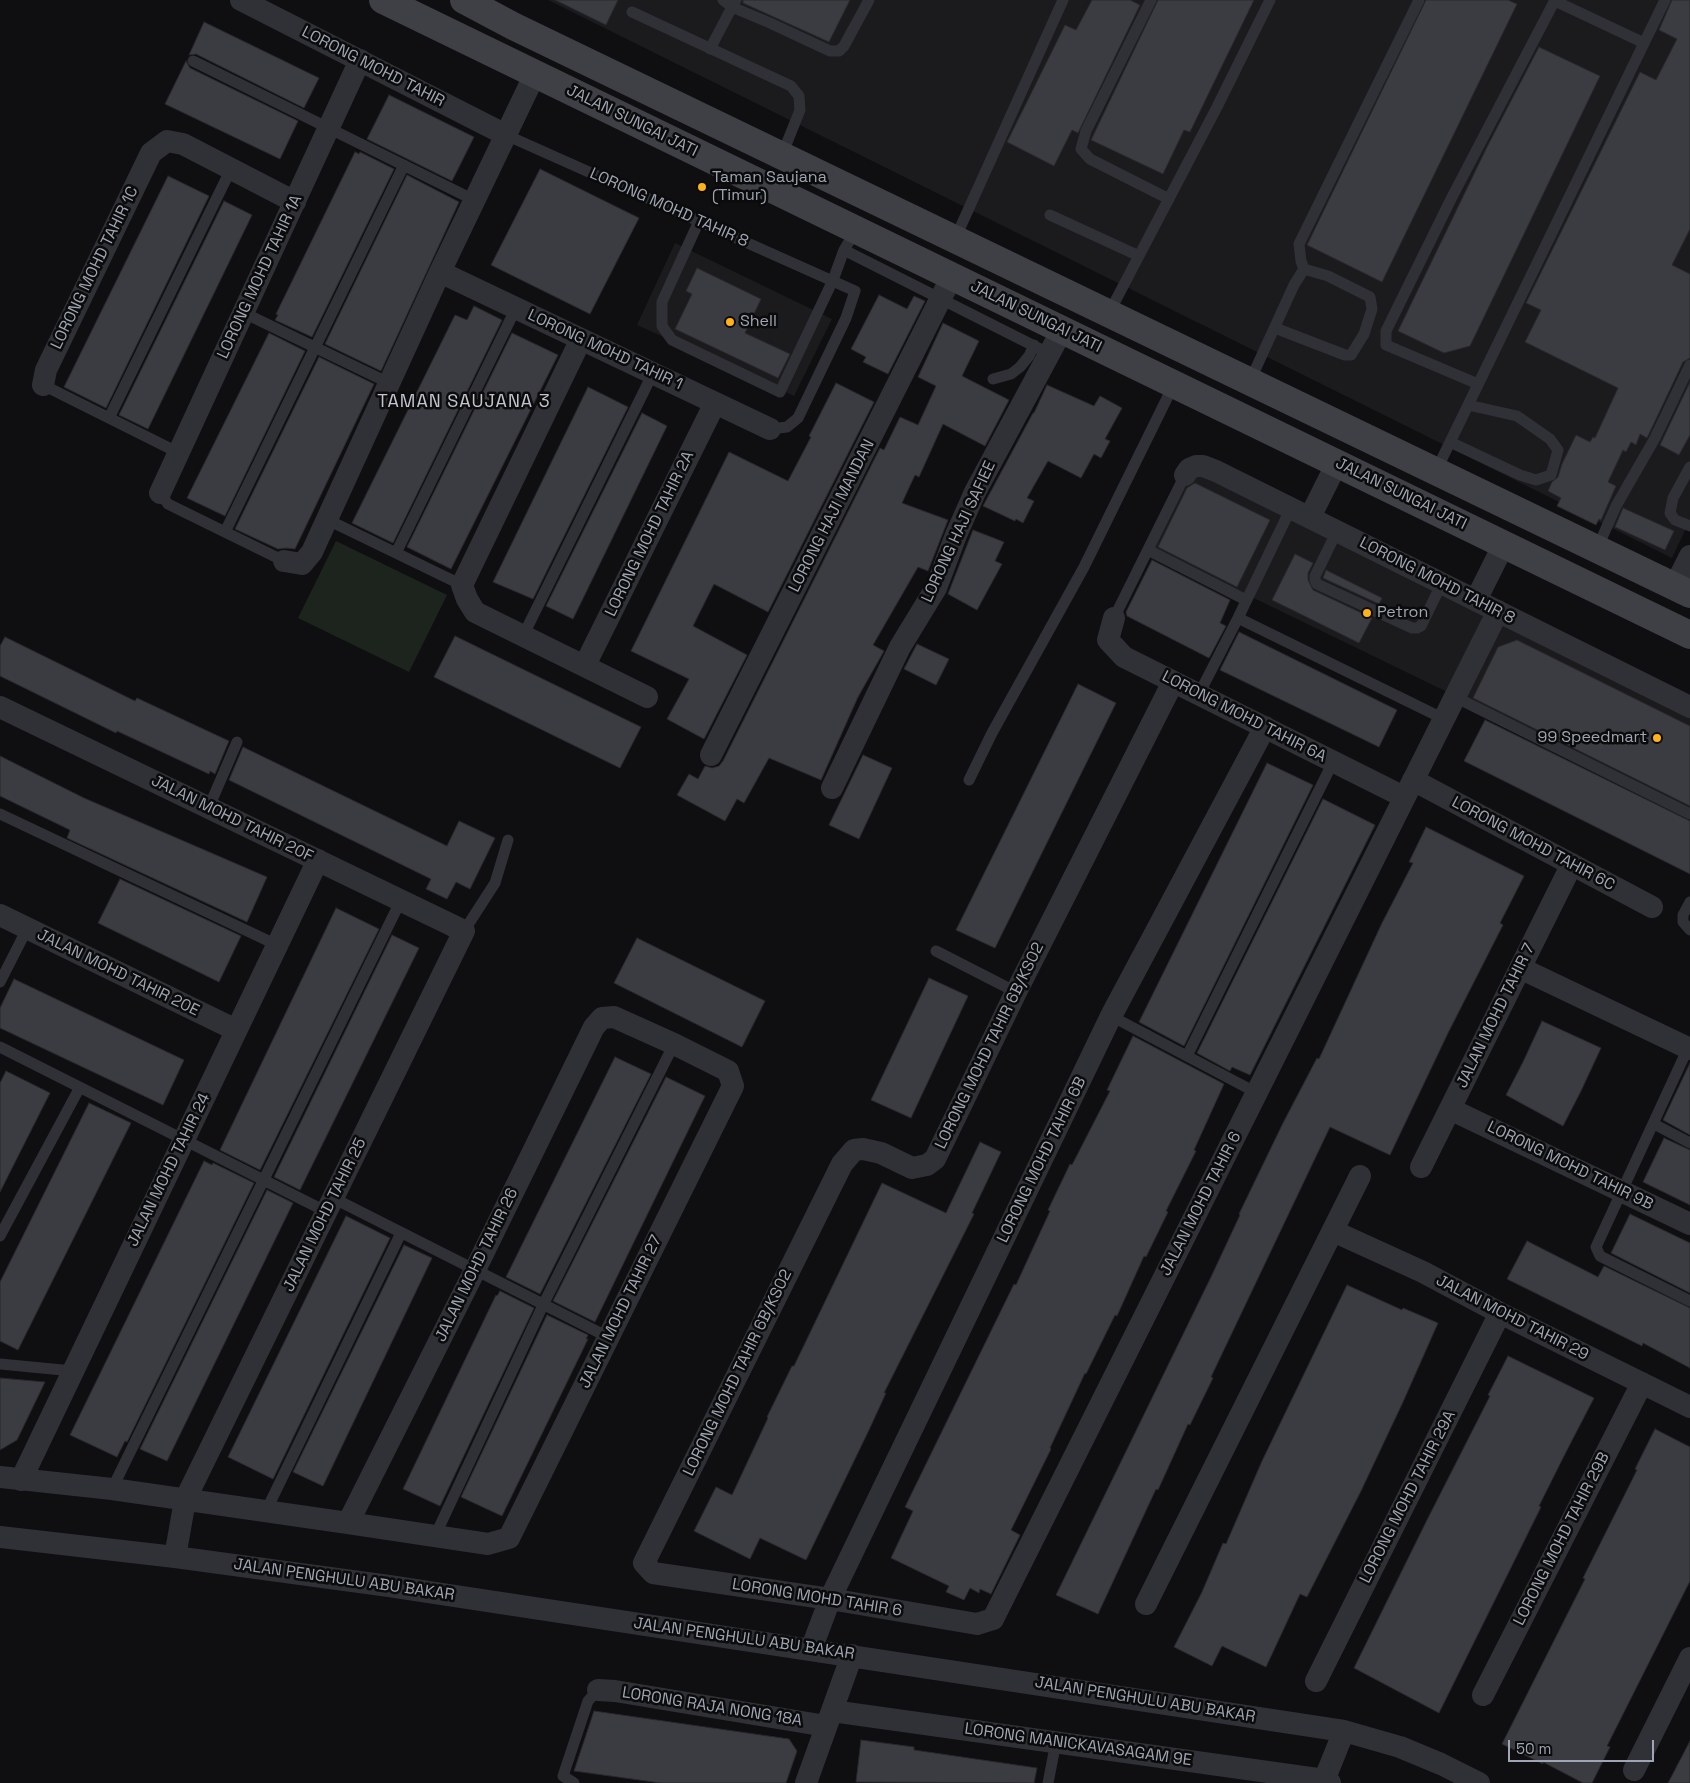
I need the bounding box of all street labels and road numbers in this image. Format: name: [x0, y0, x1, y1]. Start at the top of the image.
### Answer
street label: LORONG MOHD TAHIR: [298, 23, 448, 111]
street label: JALAN SUNGAI JATI: [563, 81, 701, 161]
street label: LORONG MOHD TAHIR 8: [587, 164, 751, 252]
street label: LORONG MOHD TAHIR 1C: [47, 183, 143, 353]
street label: LORONG MOHD TAHIR 1A: [214, 192, 306, 362]
street label: JALAN SUNGAI JATI: [967, 277, 1105, 357]
street label: LORONG MOHD TAHIR 1: [525, 306, 685, 394]
street label: LORONG HAJI MANDAN: [785, 436, 879, 596]
street label: LORONG MOHD TAHIR 2A: [602, 448, 698, 620]
street label: JALAN SUNGAI JATI: [1332, 454, 1470, 534]
street label: LORONG HAJI SAFIEE: [918, 458, 1000, 606]
street label: LORONG MOHD TAHIR 8: [1356, 533, 1518, 629]
street label: LORONG MOHD TAHIR 6A: [1159, 667, 1329, 767]
street label: JALAN MOHD TAHIR 20F: [148, 771, 316, 867]
street label: LORONG MOHD TAHIR 6C: [1448, 793, 1618, 895]
street label: JALAN MOHD TAHIR 20E: [34, 925, 202, 1021]
street label: LORONG MOHD TAHIR 6B/KS02: [932, 940, 1048, 1152]
street label: JALAN MOHD TAHIR 7: [1453, 941, 1539, 1091]
street label: LORONG MOHD TAHIR 6B: [993, 1074, 1091, 1246]
street label: JALAN MOHD TAHIR 24: [123, 1090, 215, 1250]
street label: LORONG MOHD TAHIR 9B: [1484, 1117, 1656, 1215]
street label: JALAN MOHD TAHIR 6: [1156, 1129, 1246, 1279]
street label: JALAN MOHD TAHIR 25: [279, 1135, 371, 1295]
street label: JALAN MOHD TAHIR 26: [431, 1185, 523, 1345]
street label: JALAN MOHD TAHIR 27: [576, 1232, 666, 1392]
street label: LORONG MOHD TAHIR 6B/KS02: [680, 1267, 796, 1479]
street label: JALAN MOHD TAHIR 29: [1432, 1271, 1592, 1365]
street label: LORONG MOHD TAHIR 29A: [1356, 1407, 1460, 1587]
street label: LORONG MOHD TAHIR 29B: [1510, 1449, 1614, 1629]
street label: JALAN PENGHULU ABU BAKAR: [232, 1555, 456, 1605]
street label: LORONG MOHD TAHIR 6: [731, 1575, 903, 1621]
street label: JALAN PENGHULU ABU BAKAR: [632, 1614, 856, 1664]
street label: JALAN PENGHULU ABU BAKAR: [1033, 1673, 1257, 1727]
street label: LORONG RAJA NONG 18A: [621, 1683, 803, 1731]
street label: LORONG MANICKAVASAGAM 9E: [963, 1720, 1193, 1770]

